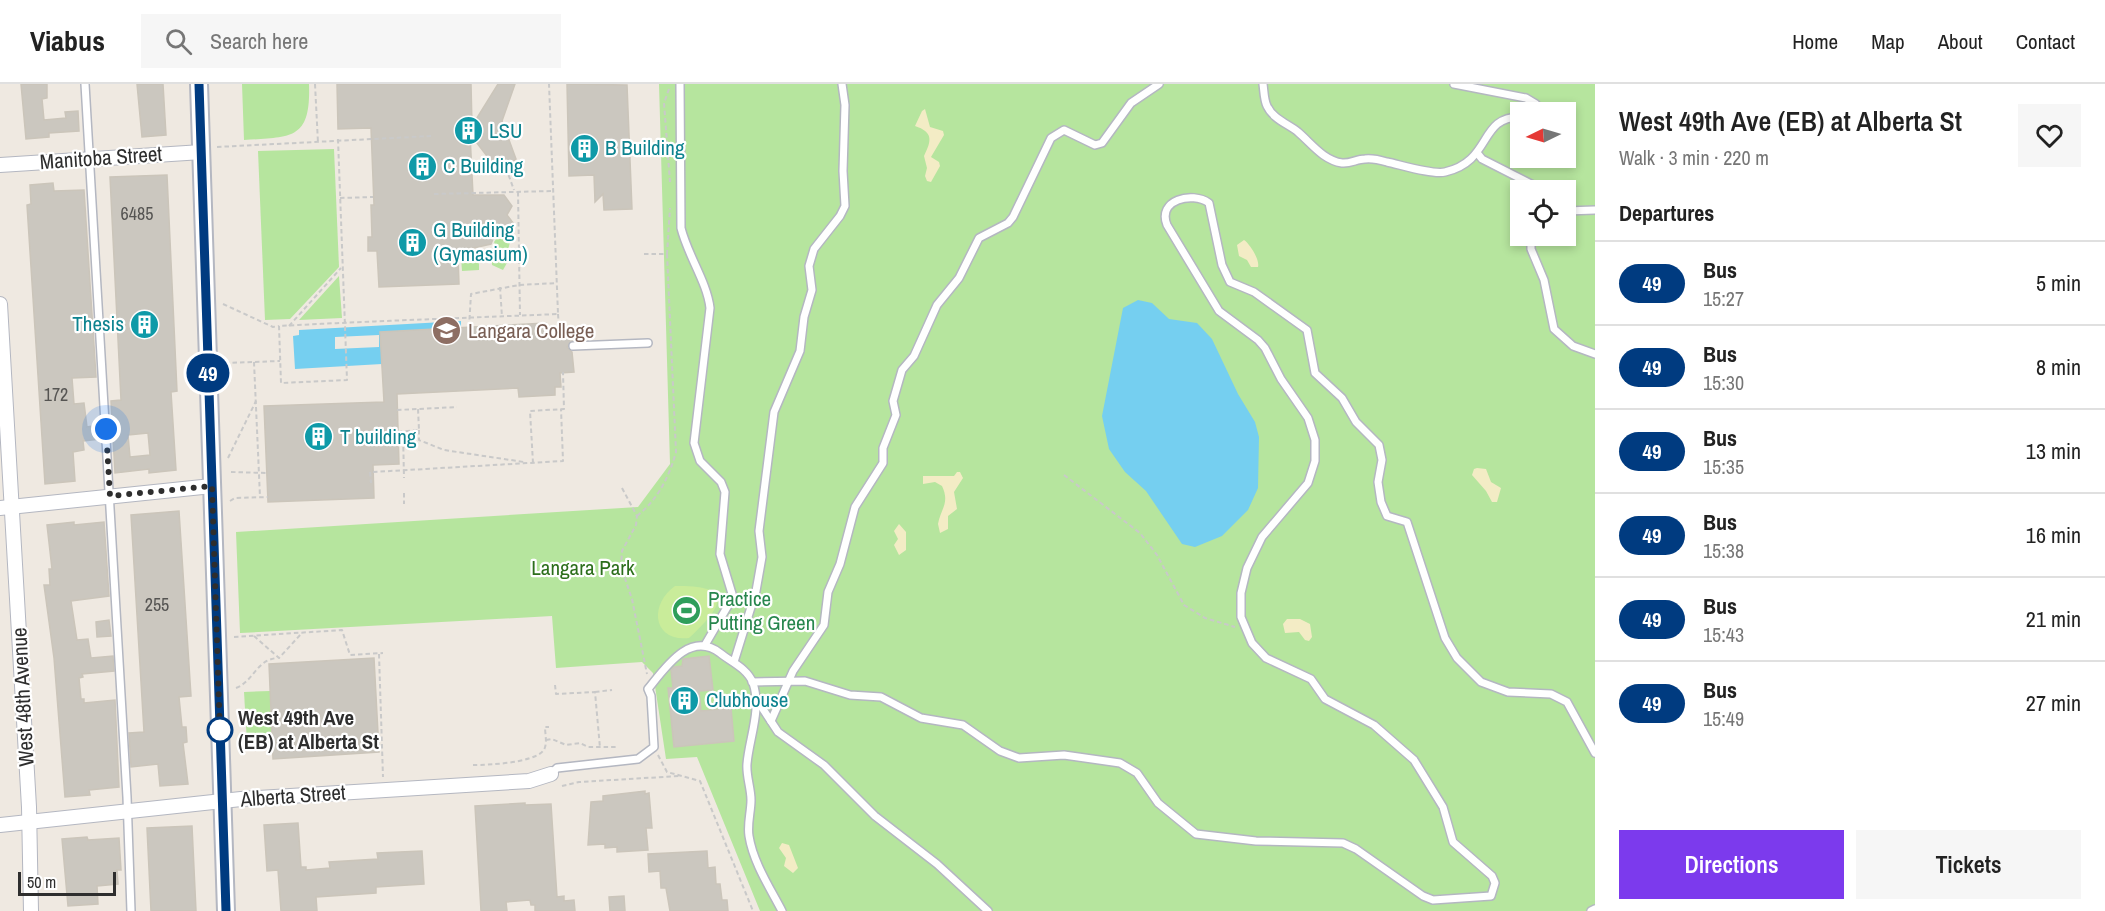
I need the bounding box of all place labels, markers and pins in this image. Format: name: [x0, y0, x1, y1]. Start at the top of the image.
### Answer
building icon: LSU: [452, 115, 484, 147]
place label: LSU: [489, 116, 523, 145]
building icon: B Building: [568, 132, 600, 164]
place label: B Building: [605, 133, 685, 162]
building icon: C Building: [406, 150, 438, 182]
place label: C Building: [443, 151, 524, 180]
place label: G Building (Gymasium): [433, 215, 528, 268]
building icon: G Building (Gymasium): [396, 226, 428, 258]
building icon: Thesis: [129, 308, 161, 340]
place label: Thesis: [72, 309, 124, 338]
school or university icon: Langara College: [431, 315, 463, 347]
place label: Langara College: [468, 316, 594, 345]
building icon: T building: [303, 421, 335, 453]
place label: T building: [340, 422, 417, 451]
place label: Practice Putting Green: [708, 584, 815, 637]
sports icon: Practice Putting Green: [671, 595, 703, 627]
building icon: Clubhouse: [669, 684, 701, 716]
place label: Clubhouse: [706, 685, 788, 714]
place label: West 49th Ave (EB) at Alberta St: [238, 703, 379, 756]
marker: West 49th Ave (EB) at Alberta St: [207, 717, 233, 743]

